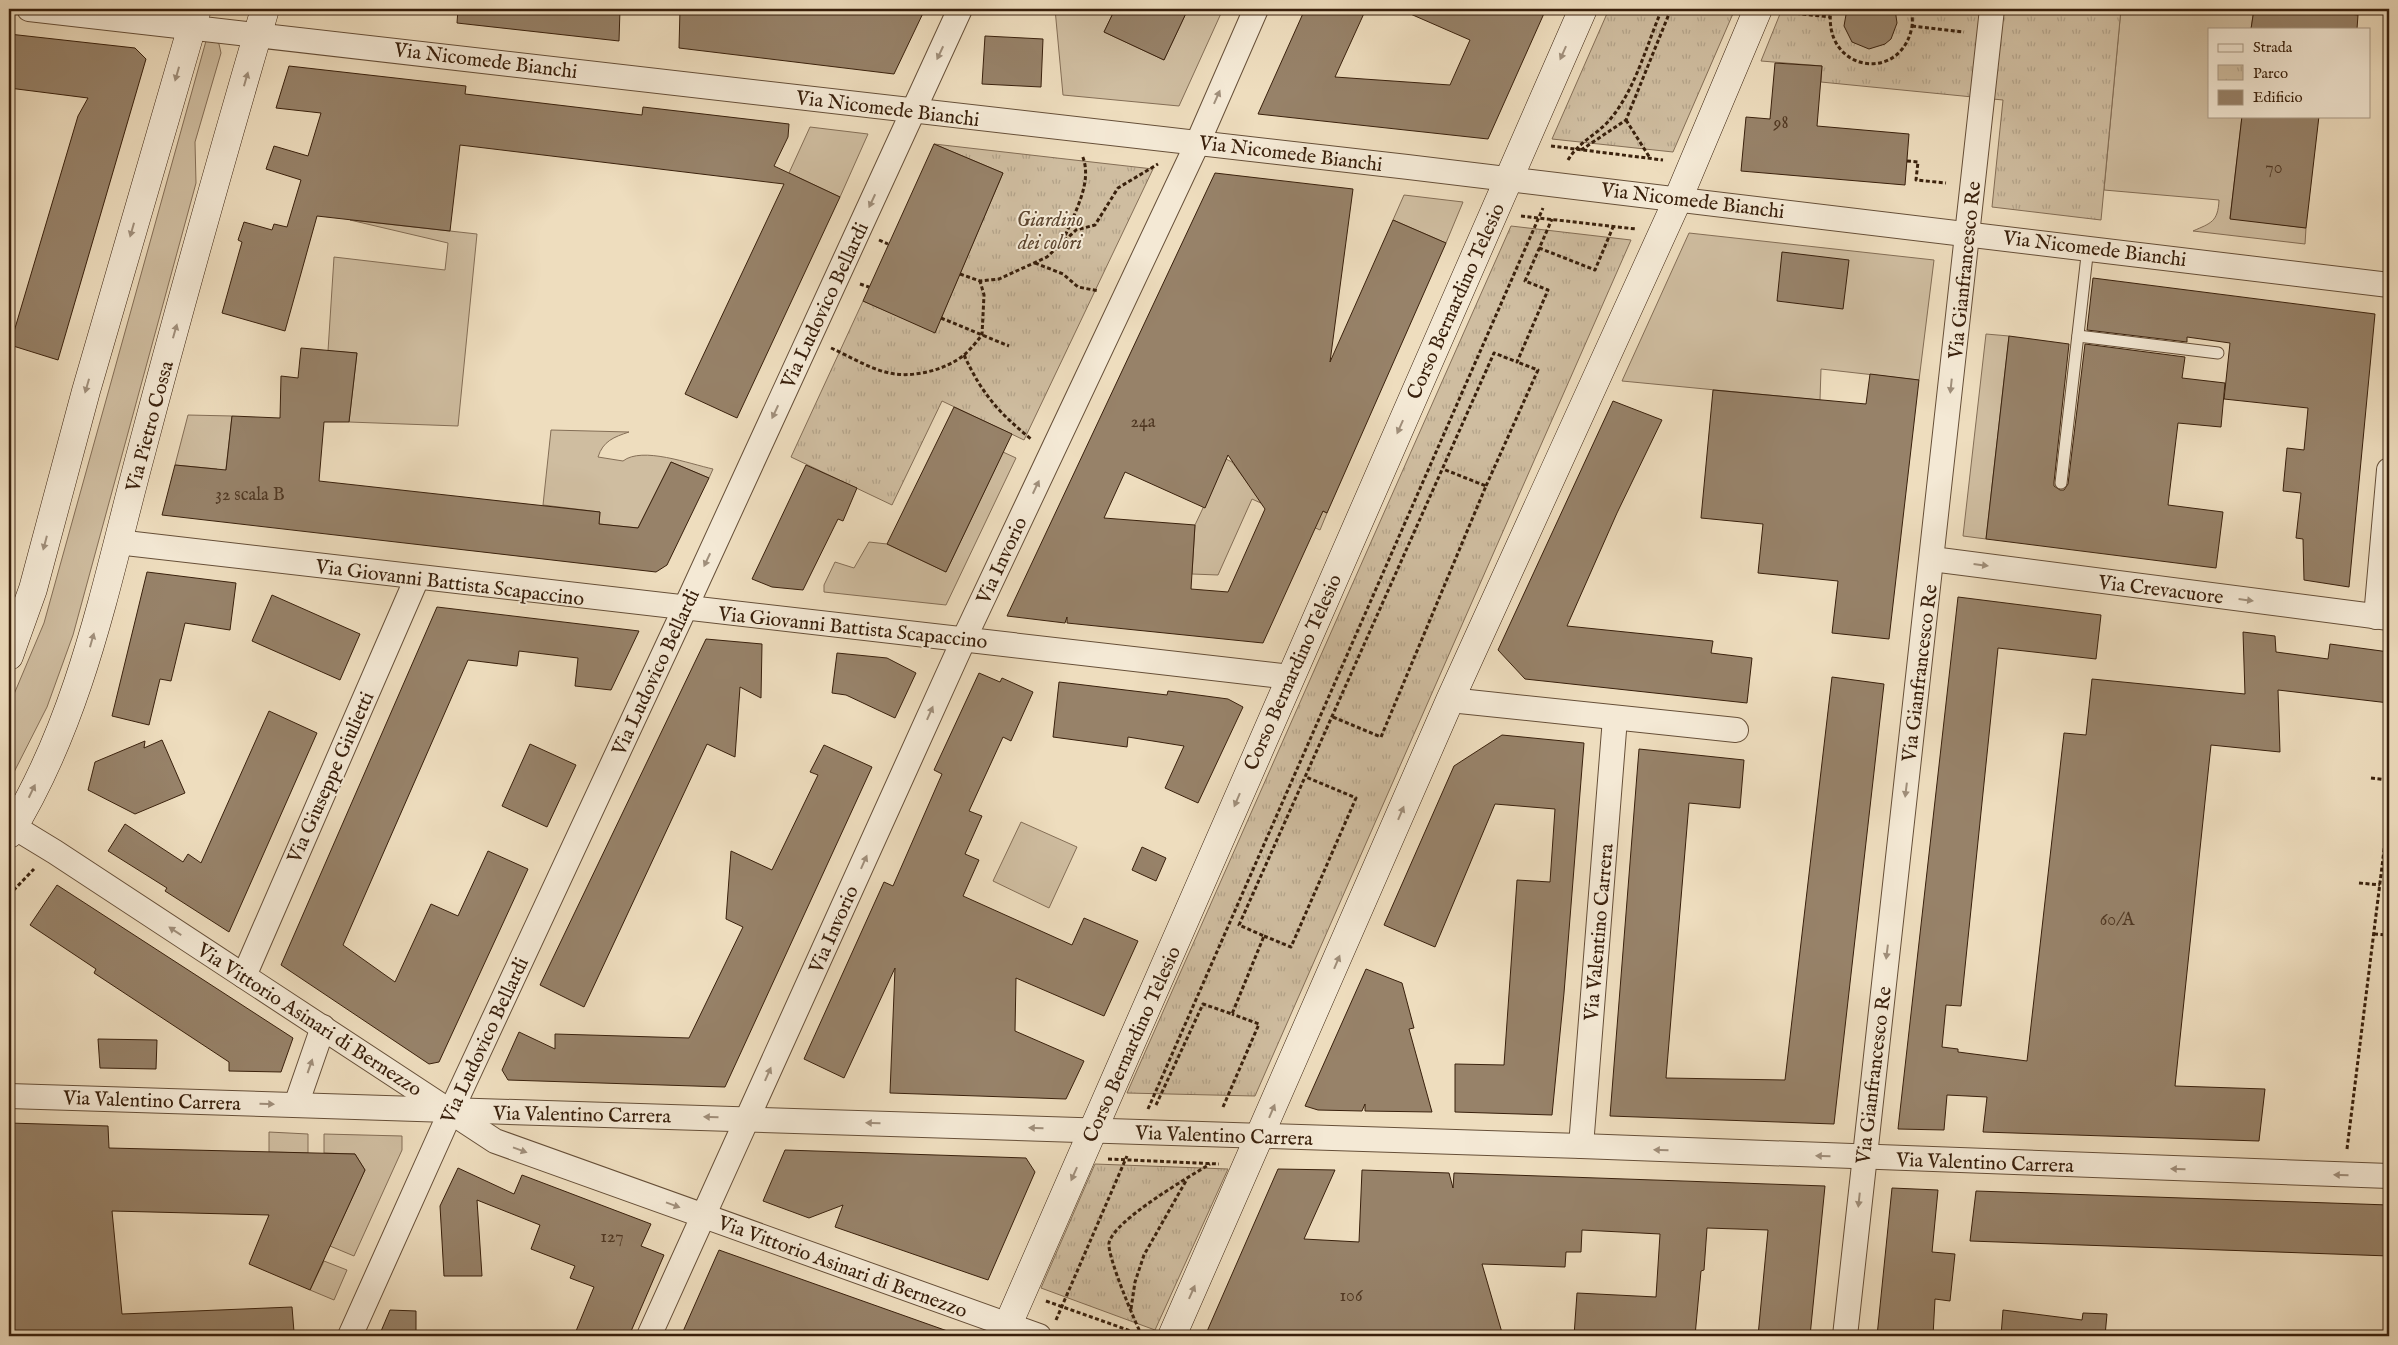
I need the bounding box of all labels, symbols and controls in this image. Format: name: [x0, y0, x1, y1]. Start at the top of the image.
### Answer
legend: [2208, 28, 2370, 118]
street label: Via Nicomede Bianchi: [392, 38, 579, 85]
text: Strada: [2253, 38, 2293, 57]
one-way arrow: [936, 46, 944, 60]
one-way arrow: [1559, 46, 1567, 60]
text: Parco: [2253, 64, 2288, 83]
one-way arrow: [173, 67, 181, 82]
one-way arrow: [242, 71, 250, 86]
street label: Via Nicomede Bianchi: [794, 86, 981, 133]
text: Edificio: [2253, 88, 2303, 107]
one-way arrow: [1213, 90, 1221, 104]
house number: 98: [1773, 112, 1788, 135]
street label: Via Nicomede Bianchi: [1197, 131, 1384, 178]
house number: 70: [2265, 157, 2283, 180]
street label: Via Nicomede Bianchi: [1599, 178, 1786, 225]
street label: Via Gianfrancesco Re: [1944, 180, 1987, 361]
one-way arrow: [868, 194, 876, 208]
street label: Corso Bernardino Telesio: [1402, 199, 1511, 404]
park label: Giardino dei colori: [1017, 208, 1083, 256]
street label: Via Ludovico Bellardi: [775, 219, 875, 394]
one-way arrow: [128, 223, 136, 238]
street label: Via Nicomede Bianchi: [2001, 226, 2188, 273]
one-way arrow: [171, 324, 179, 339]
street label: Via Pietro Cossa: [121, 358, 180, 496]
one-way arrow: [1947, 378, 1955, 394]
one-way arrow: [83, 379, 91, 394]
one-way arrow: [771, 405, 779, 419]
house number: 24a: [1130, 411, 1156, 434]
one-way arrow: [1395, 420, 1403, 434]
one-way arrow: [1032, 480, 1040, 494]
house number: 32 scala B: [215, 484, 285, 507]
street label: Via Invorio: [971, 513, 1033, 609]
one-way arrow: [41, 536, 49, 551]
one-way arrow: [703, 553, 711, 567]
street label: Via Giovanni Battista Scapaccino: [313, 554, 586, 612]
one-way arrow: [1973, 561, 1989, 569]
street label: Corso Bernardino Telesio: [1239, 570, 1348, 775]
street label: Via Crevacuore: [2096, 570, 2225, 611]
street label: Via Gianfrancesco Re: [1897, 583, 1944, 764]
street label: Via Ludovico Bellardi: [606, 586, 706, 761]
one-way arrow: [2238, 596, 2254, 604]
street label: Via Giovanni Battista Scapaccino: [716, 602, 989, 655]
one-way arrow: [89, 633, 97, 648]
street label: Via Giuseppe Giulietti: [282, 688, 380, 868]
one-way arrow: [927, 706, 935, 720]
one-way arrow: [1902, 783, 1910, 799]
one-way arrow: [28, 784, 36, 798]
one-way arrow: [1232, 793, 1240, 807]
one-way arrow: [1398, 806, 1406, 820]
street label: Via Valentino Carrera: [1579, 842, 1620, 1023]
one-way arrow: [860, 855, 868, 869]
street label: Via Invorio: [804, 882, 865, 978]
house number: 60/A: [2100, 909, 2135, 932]
one-way arrow: [169, 927, 182, 936]
street label: Via Vittorio Asinari di Bernezzo: [191, 937, 427, 1103]
street label: Corso Bernardino Telesio: [1078, 942, 1187, 1147]
one-way arrow: [1883, 944, 1891, 960]
street label: Via Ludovico Bellardi: [435, 954, 535, 1129]
one-way arrow: [1333, 955, 1341, 969]
street label: Via Gianfrancesco Re: [1851, 985, 1898, 1166]
one-way arrow: [307, 1058, 314, 1073]
one-way arrow: [765, 1067, 773, 1081]
street label: Via Valentino Carrera: [62, 1086, 242, 1117]
one-way arrow: [260, 1100, 276, 1108]
street label: Via Valentino Carrera: [492, 1101, 671, 1130]
one-way arrow: [1269, 1104, 1277, 1118]
one-way arrow: [703, 1113, 719, 1121]
one-way arrow: [865, 1118, 881, 1126]
street label: Via Valentino Carrera: [1134, 1121, 1314, 1152]
one-way arrow: [1027, 1124, 1043, 1132]
one-way arrow: [1653, 1145, 1669, 1153]
one-way arrow: [512, 1147, 527, 1154]
street label: Via Valentino Carrera: [1895, 1148, 2075, 1179]
one-way arrow: [1815, 1152, 1831, 1160]
one-way arrow: [2170, 1165, 2186, 1173]
one-way arrow: [1070, 1167, 1078, 1181]
one-way arrow: [2332, 1170, 2348, 1178]
one-way arrow: [1855, 1193, 1863, 1209]
one-way arrow: [665, 1202, 680, 1209]
street label: Via Vittorio Asinari di Bernezzo: [713, 1210, 971, 1324]
house number: 127: [600, 1226, 624, 1249]
one-way arrow: [1189, 1285, 1197, 1299]
house number: 106: [1339, 1285, 1363, 1308]

